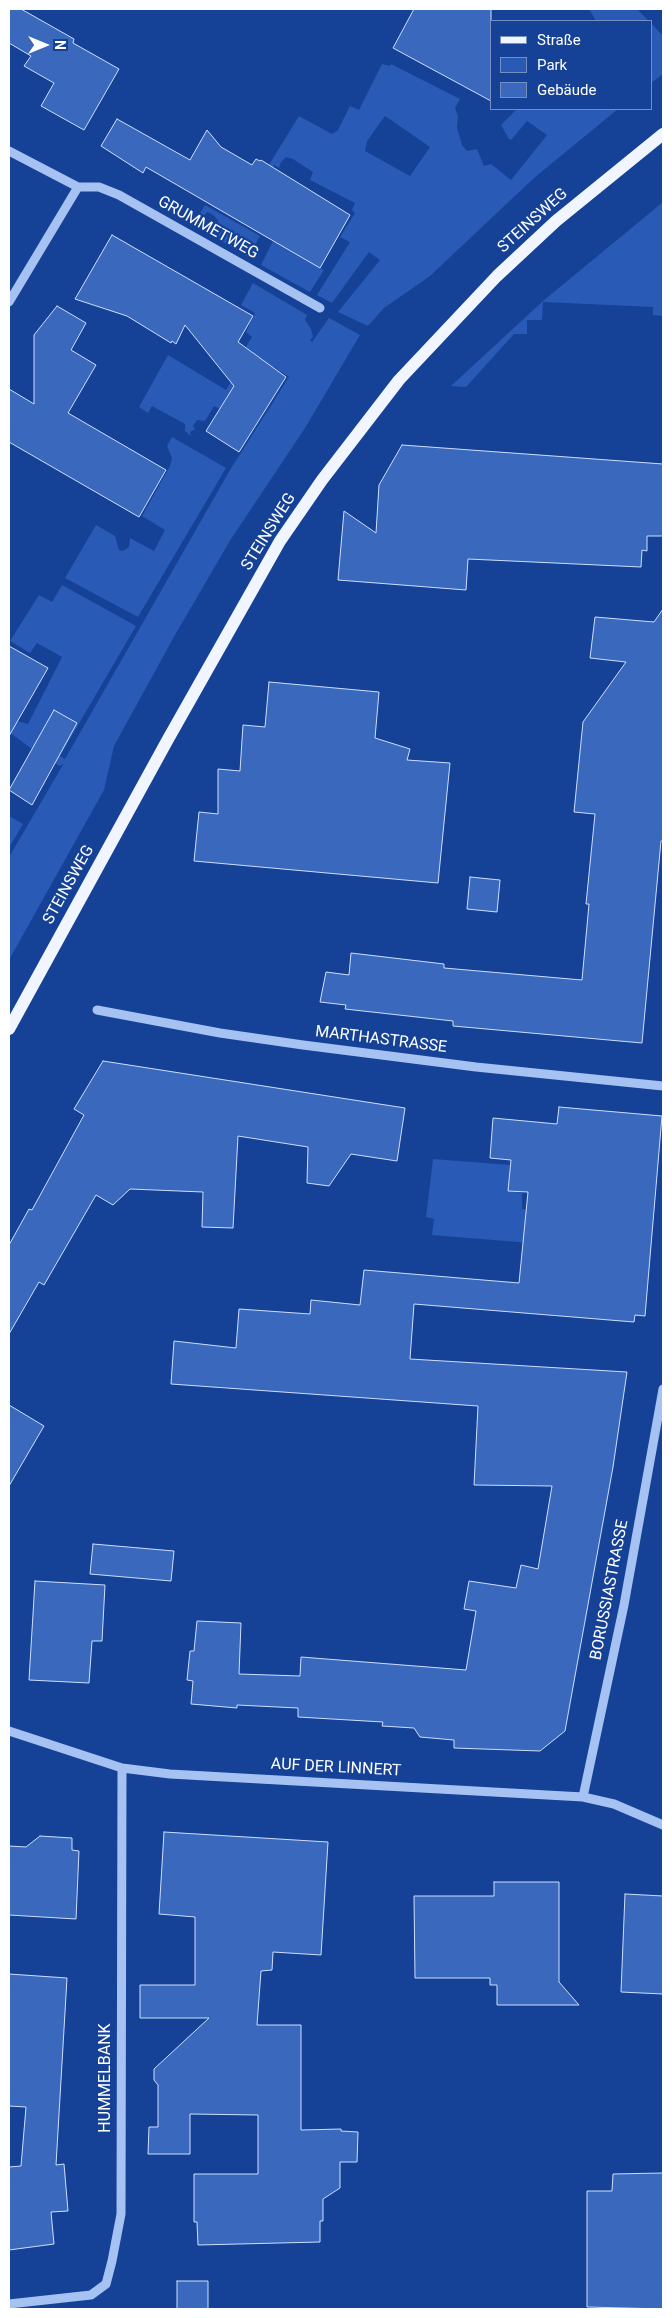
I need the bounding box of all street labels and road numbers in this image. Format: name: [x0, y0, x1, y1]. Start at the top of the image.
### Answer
street label: STEINSWEG: [494, 185, 572, 257]
street label: GRUMMETWEG: [154, 192, 262, 264]
street label: STEINSWEG: [238, 490, 300, 574]
street label: STEINSWEG: [39, 842, 99, 928]
street label: MARTHASTRASSE: [314, 1022, 448, 1058]
street label: BORUSSIASTRASSE: [587, 1518, 633, 1662]
street label: AUF DER LINNERT: [270, 1755, 402, 1781]
street label: HUMMELBANK: [96, 2023, 116, 2133]

